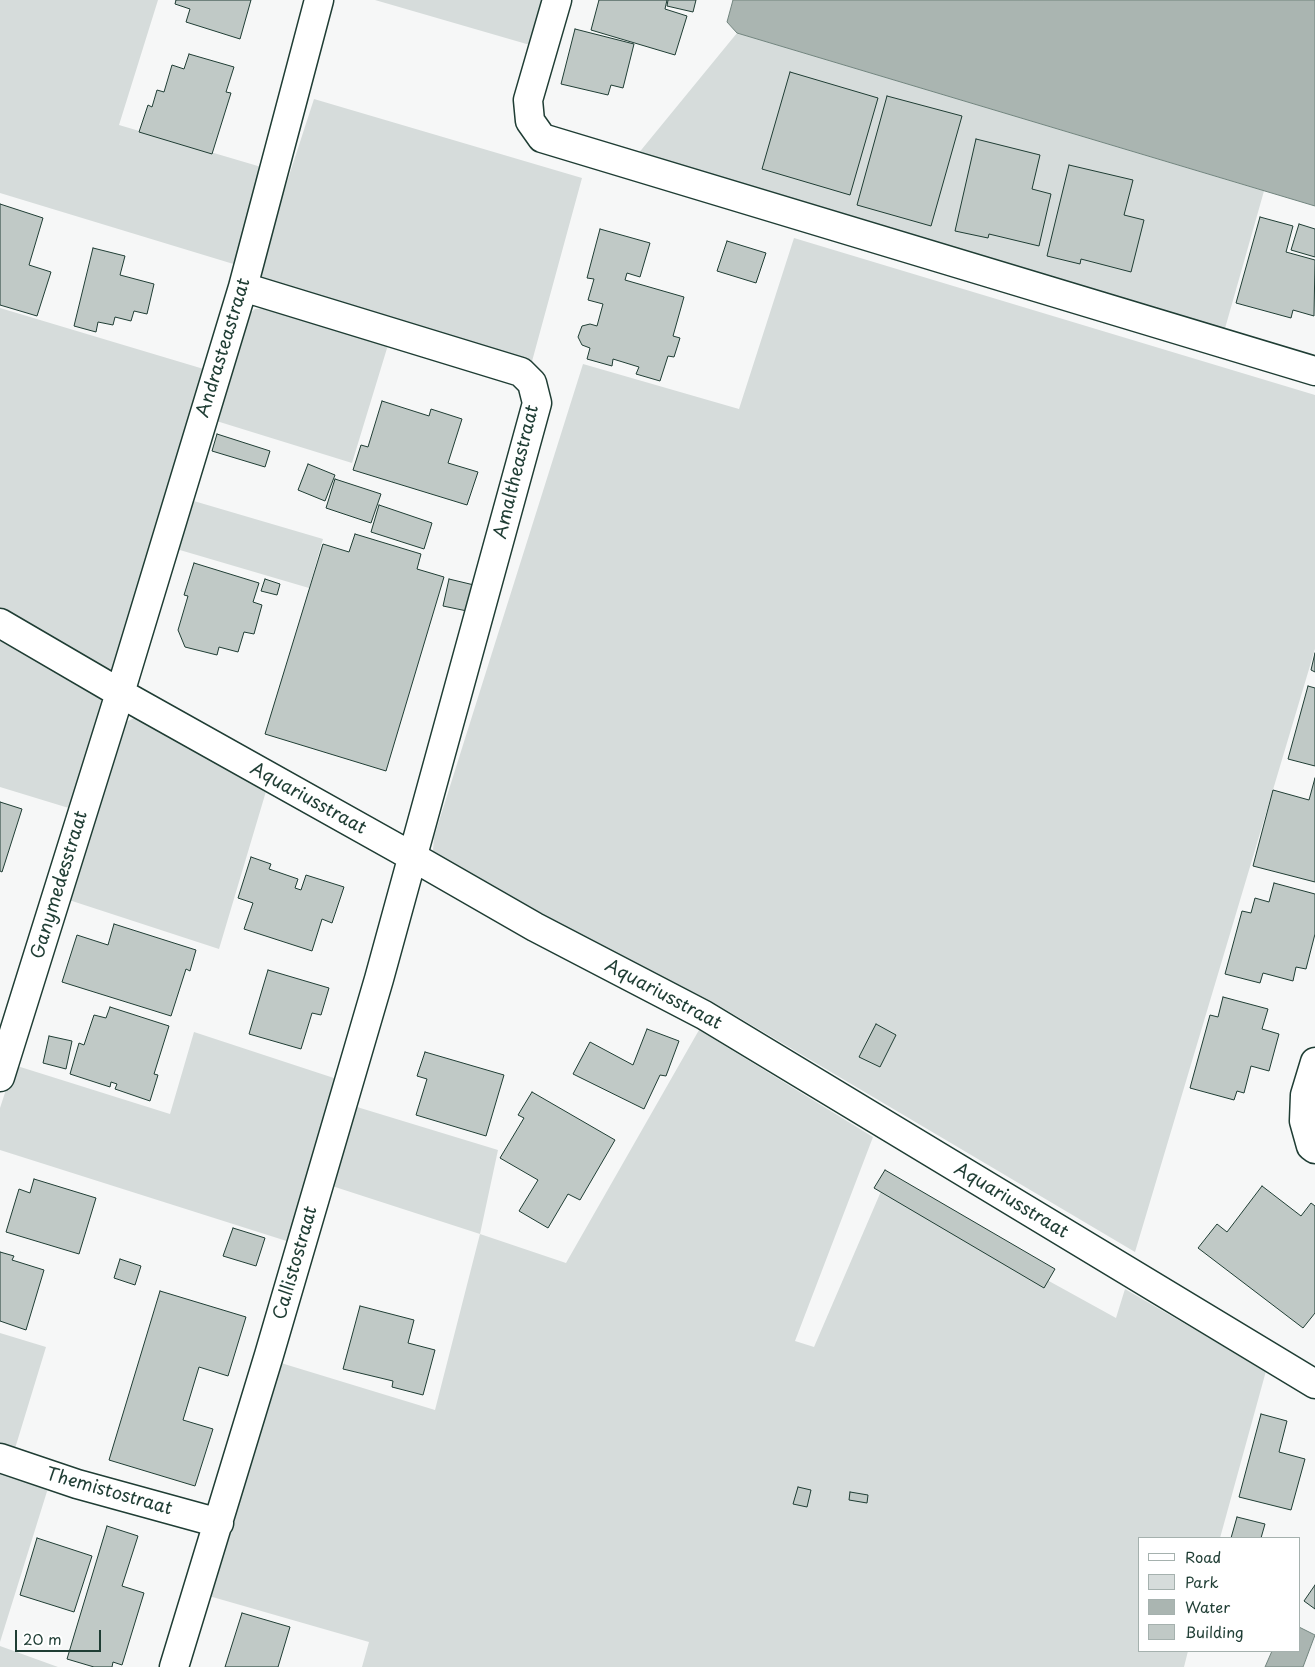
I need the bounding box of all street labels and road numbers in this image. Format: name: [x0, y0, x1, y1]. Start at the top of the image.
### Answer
street label: Andrasteastraat: [193, 276, 255, 420]
street label: Amaltheastraat: [490, 403, 544, 541]
street label: Aquariusstraat: [246, 758, 370, 840]
street label: Ganymedesstraat: [27, 808, 93, 962]
street label: Aquariusstraat: [601, 955, 725, 1035]
street label: Aquariusstraat: [950, 1158, 1072, 1244]
street label: Callistostraat: [269, 1204, 323, 1322]
street label: Themistostraat: [43, 1464, 175, 1520]

